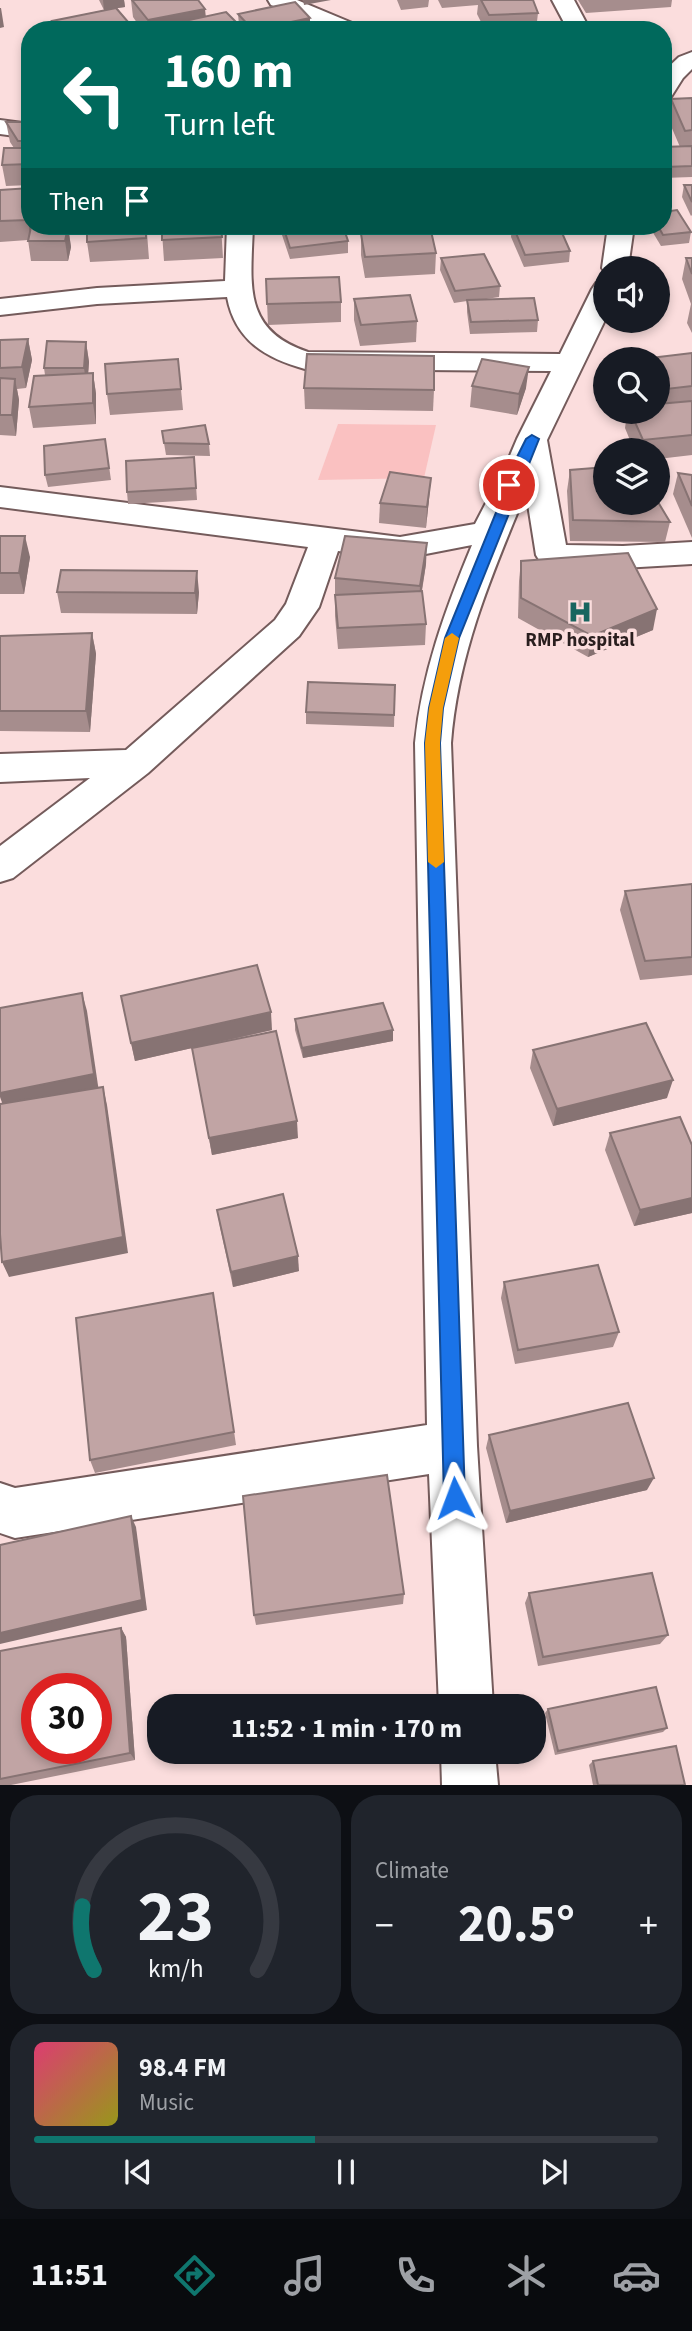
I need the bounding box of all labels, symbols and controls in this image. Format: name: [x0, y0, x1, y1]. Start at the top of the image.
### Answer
text: 160 m: [164, 37, 293, 107]
icon: left: [49, 49, 140, 140]
text: Turn left: [164, 102, 275, 148]
icon: arrive: [118, 182, 156, 220]
text: Then: [49, 183, 104, 220]
map controls: [593, 256, 670, 515]
button: sound: [593, 256, 670, 333]
button: search: [593, 347, 670, 424]
button: layers: [593, 438, 670, 515]
pin: [479, 455, 539, 515]
icon: arrive: [490, 466, 528, 504]
hospital icon: RMP hospital: [566, 598, 594, 626]
place label: RMP hospital: [525, 627, 635, 654]
position arrow: [418, 1461, 492, 1535]
speed limit sign: 30: [21, 1673, 112, 1764]
text: 11:52 · 1 min · 170 m: [231, 1710, 462, 1747]
text: Climate: [375, 1854, 449, 1887]
text: 23: [137, 1866, 214, 1970]
text: 20.5°: [458, 1888, 575, 1962]
text: −: [375, 1899, 394, 1953]
text: +: [639, 1899, 658, 1953]
text: km/h: [148, 1951, 203, 1987]
text: 98.4 FM: [139, 2049, 227, 2086]
text: Music: [139, 2086, 194, 2119]
icon: previous: [119, 2153, 157, 2191]
icon: pause: [327, 2153, 365, 2191]
icon: next: [535, 2153, 573, 2191]
icon: directions: [170, 2251, 219, 2300]
icon: music: [280, 2251, 329, 2300]
icon: phone: [391, 2251, 440, 2300]
icon: climate: [502, 2251, 551, 2300]
icon: car: [612, 2251, 661, 2300]
text: 11:51: [31, 2252, 108, 2298]

